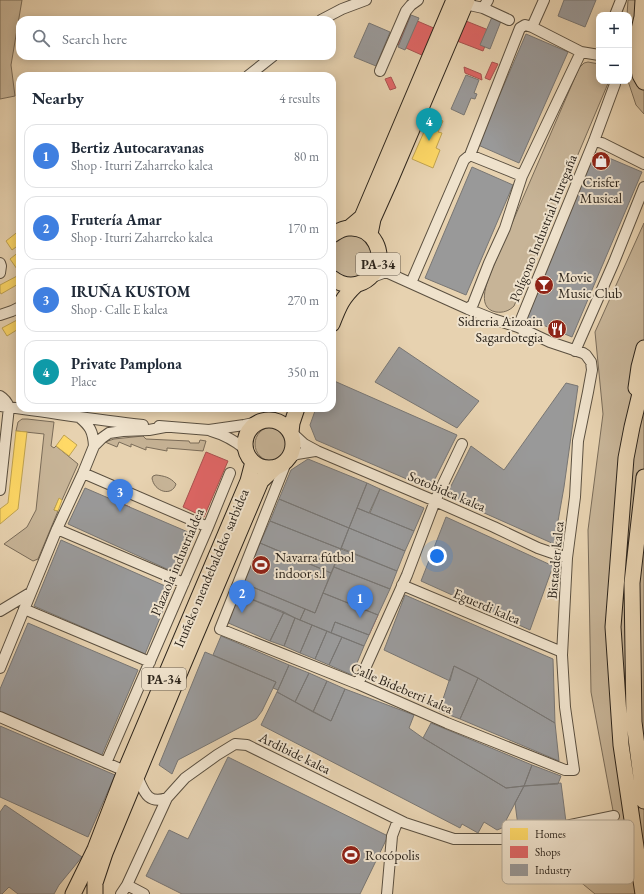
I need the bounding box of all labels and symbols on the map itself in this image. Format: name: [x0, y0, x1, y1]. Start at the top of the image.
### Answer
pin: 4: [416, 108, 442, 141]
shop icon: Crisfer Musical: [590, 150, 612, 172]
street label: Polígono Industrial Iruregaña: [505, 151, 581, 304]
place label: Crisfer Musical: [580, 173, 623, 207]
road number: PA-34: [356, 253, 400, 275]
place label: Movie Music Club: [558, 268, 622, 302]
bar icon: Movie Music Club: [533, 274, 555, 296]
place label: Sidreria Aizoain Sagardotegia: [458, 312, 544, 346]
restaurant icon: Sidreria Aizoain Sagardotegia: [546, 318, 568, 340]
street label: Sotobidea kalea: [405, 467, 489, 516]
pin: 3: [107, 479, 133, 512]
street label: Iruñeko mendebaldeko sarbidea: [169, 486, 253, 650]
street label: Plazaola industrialdea: [146, 505, 208, 618]
street label: Bistaeder kalea: [543, 520, 567, 600]
your location: [427, 546, 447, 566]
place label: Navarra fútbol indoor s.l: [275, 548, 355, 582]
sports icon: Navarra fútbol indoor s.l: [250, 554, 272, 576]
pin: 2: [229, 580, 255, 613]
street label: Eguerdi kalea: [451, 584, 524, 628]
pin: 1: [347, 585, 373, 618]
street label: Calle Bideberri kalea: [348, 658, 456, 718]
road number: PA-34: [142, 668, 186, 690]
street label: Ardibide kalea: [255, 728, 334, 778]
legend: [502, 820, 634, 884]
text: Homes: [535, 827, 566, 841]
sports icon: Rocópolis: [340, 844, 362, 866]
text: Shops: [535, 845, 561, 859]
place label: Rocópolis: [365, 846, 420, 864]
text: Industry: [535, 863, 572, 877]

